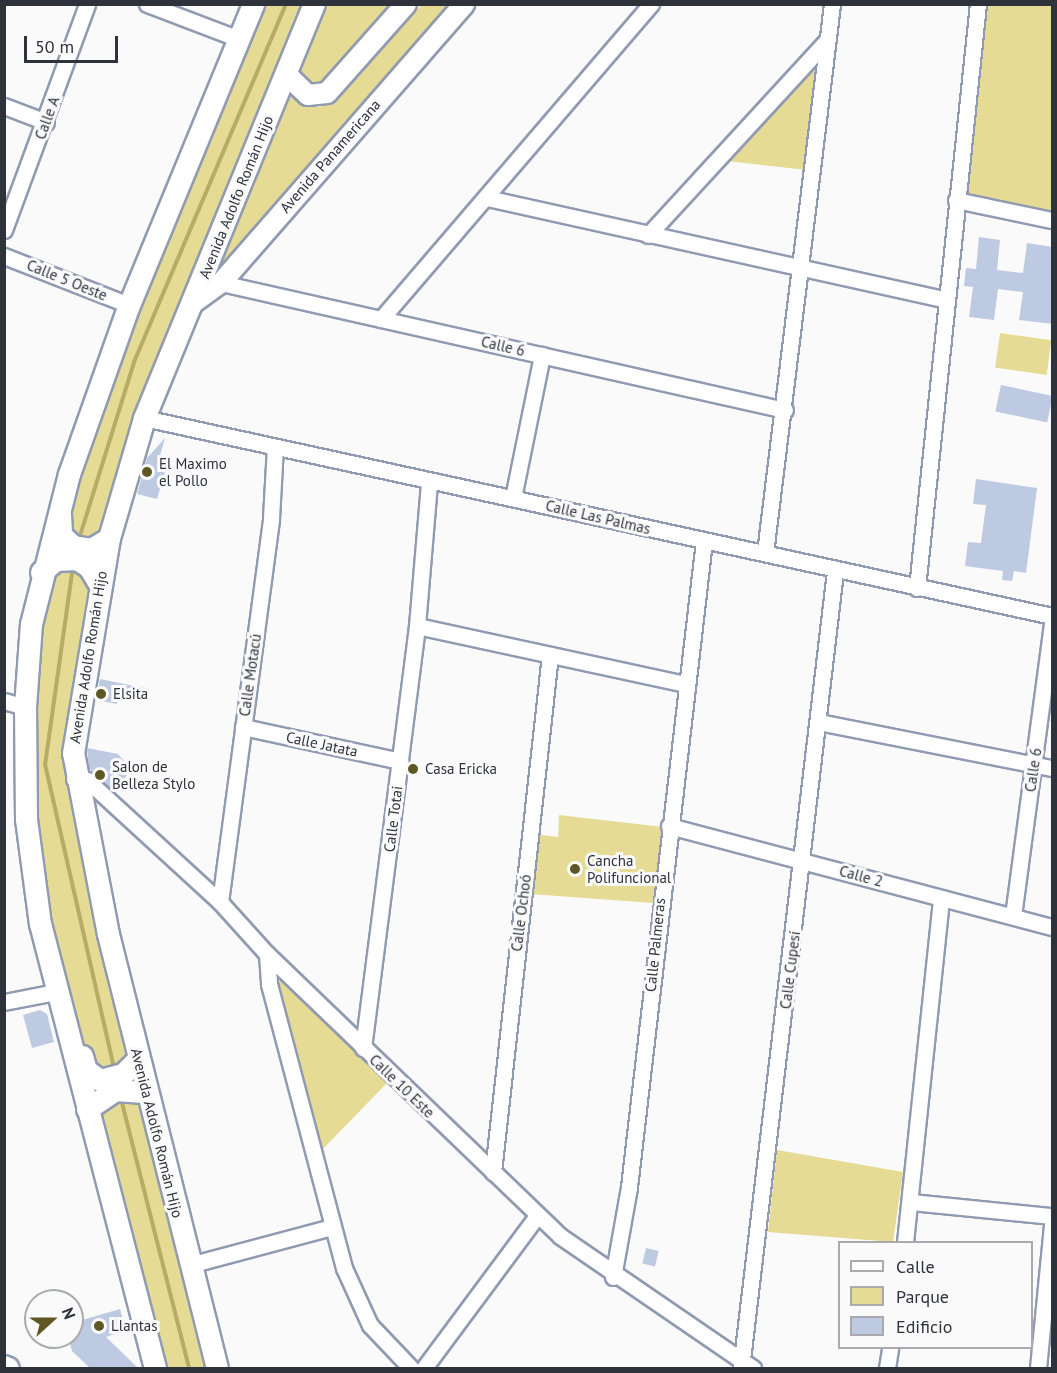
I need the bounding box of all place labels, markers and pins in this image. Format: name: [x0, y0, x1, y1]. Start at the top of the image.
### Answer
place label: El Maximo el Pollo: [159, 454, 227, 489]
marker: El Maximo el Pollo: [140, 465, 154, 479]
place label: Elsita: [113, 685, 148, 703]
marker: Elsita: [94, 687, 108, 701]
place label: Salon de Belleza Stylo: [112, 757, 195, 792]
place label: Casa Ericka: [425, 760, 497, 778]
marker: Casa Ericka: [406, 762, 420, 776]
marker: Salon de Belleza Stylo: [93, 768, 107, 782]
place label: Cancha Polifuncional: [587, 851, 671, 886]
marker: Cancha Polifuncional: [568, 862, 582, 876]
place label: Llantas: [111, 1317, 158, 1335]
marker: Llantas: [92, 1319, 106, 1333]

